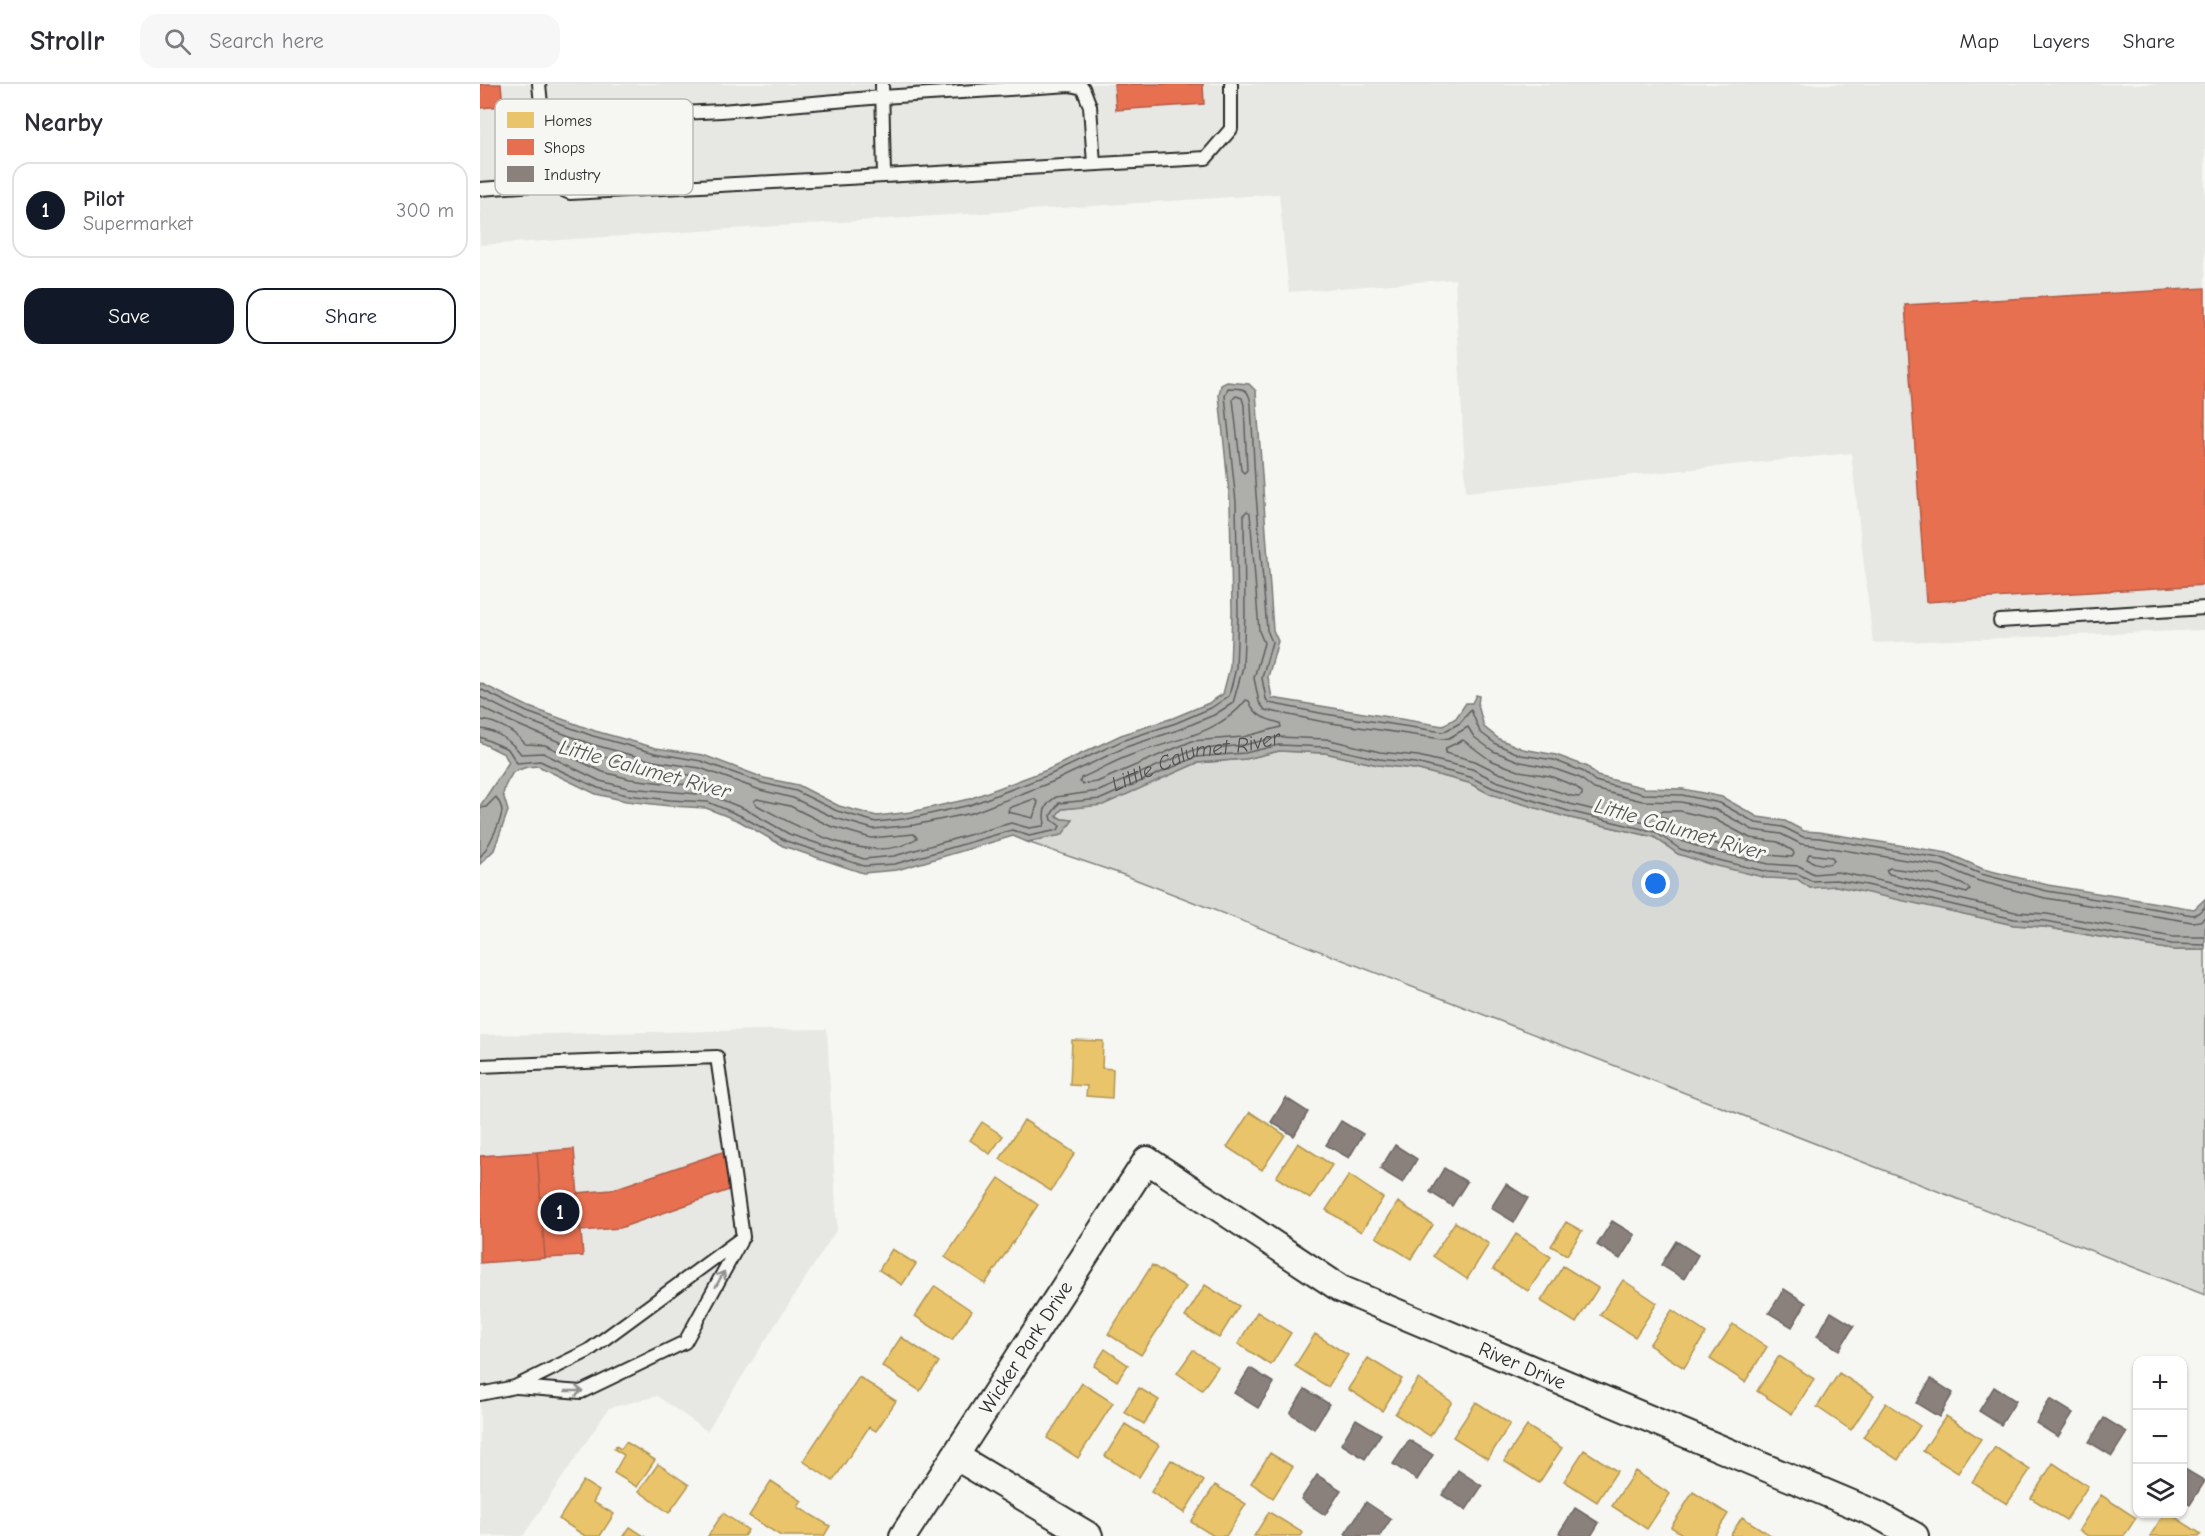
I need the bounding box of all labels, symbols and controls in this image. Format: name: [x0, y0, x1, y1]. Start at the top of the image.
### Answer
search box: [140, 14, 560, 68]
text: Strollr: [30, 25, 104, 57]
icon: search: [161, 25, 194, 58]
text: Search here: [209, 28, 324, 54]
text: Map: [1960, 29, 1999, 53]
text: Layers: [2032, 29, 2090, 53]
text: Share: [2123, 29, 2175, 53]
legend: [495, 99, 693, 195]
text: Nearby: [24, 108, 103, 138]
text: Homes: [544, 112, 592, 130]
text: Shops: [544, 139, 585, 157]
text: Industry: [544, 166, 601, 184]
text: Pilot: [83, 186, 124, 212]
text: 1: [42, 199, 49, 222]
text: 300 m: [396, 199, 454, 222]
text: Supermarket: [83, 212, 193, 235]
button: Save: [24, 288, 234, 344]
button: Share: [246, 288, 456, 344]
water label: Little Calumet River: [1107, 724, 1284, 796]
water label: Little Calumet River: [557, 735, 735, 804]
water label: Little Calumet River: [1592, 793, 1770, 865]
your location: [1641, 869, 1670, 898]
pin: 1: [540, 1190, 580, 1234]
one-way arrow: [714, 1271, 726, 1288]
street label: Wicker Park Drive: [974, 1277, 1077, 1418]
street label: River Drive: [1475, 1337, 1569, 1394]
map controls: [2133, 1356, 2187, 1518]
button: +: [2133, 1356, 2187, 1410]
one-way arrow: [563, 1385, 583, 1397]
button: −: [2133, 1410, 2187, 1464]
button: layers: [2133, 1464, 2187, 1518]

